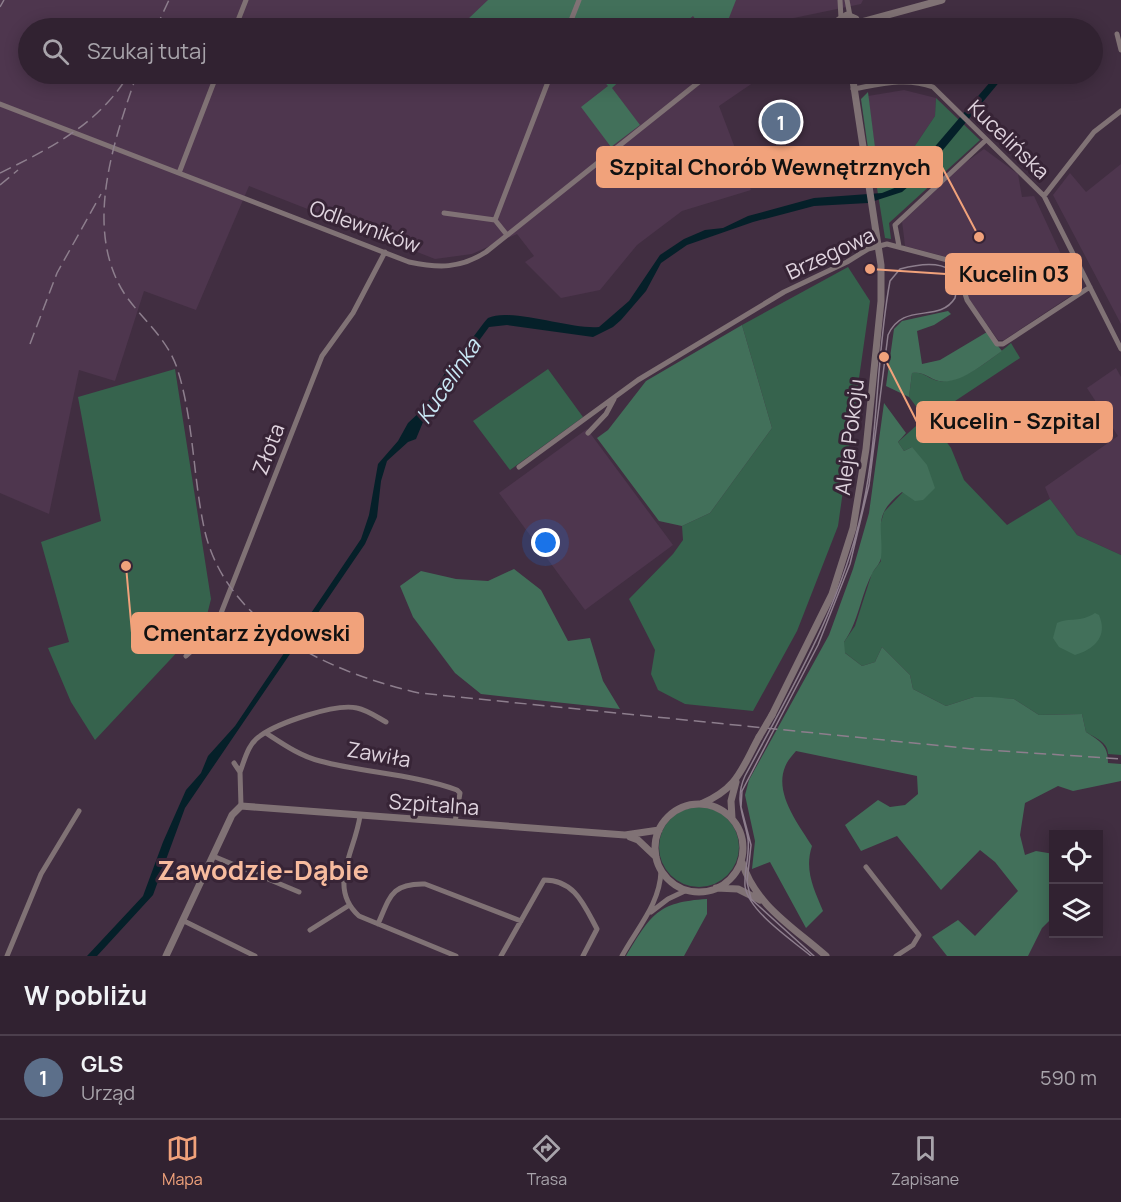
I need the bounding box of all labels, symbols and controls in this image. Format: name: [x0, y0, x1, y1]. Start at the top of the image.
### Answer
search box: [18, 18, 1103, 84]
icon: search: [39, 35, 72, 68]
text: Szukaj tutaj: [87, 36, 207, 66]
street label: Kucelińska: [962, 93, 1056, 185]
pin: 1: [762, 100, 800, 144]
callout: Szpital Chorób Wewnętrznych: [597, 147, 942, 187]
text: Szpital Chorób Wewnętrznych: [609, 152, 931, 182]
street label: Odlewników: [306, 193, 424, 259]
street label: Brzegowa: [781, 220, 879, 286]
callout: Kucelin 03: [946, 254, 1081, 294]
text: Kucelin 03: [959, 259, 1069, 289]
water label: Kucelinka: [409, 331, 488, 429]
street label: Aleja Pokoju: [828, 377, 870, 497]
callout: Kucelin - Szpital: [917, 402, 1112, 442]
text: Kucelin - Szpital: [929, 406, 1101, 436]
street label: Złota: [245, 419, 291, 479]
your location: [531, 528, 560, 557]
callout: Cmentarz żydowski: [132, 613, 363, 653]
text: Cmentarz żydowski: [144, 618, 350, 648]
street label: Zawiła: [345, 735, 413, 773]
street label: Szpitalna: [388, 787, 480, 821]
map controls: [1049, 830, 1103, 938]
button: locate: [1049, 830, 1103, 884]
district label: Zawodzie-Dąbie: [157, 851, 369, 888]
button: layers: [1049, 884, 1103, 938]
text: W pobliżu: [24, 977, 147, 1013]
text: GLS: [81, 1049, 123, 1079]
text: 1: [39, 1064, 48, 1091]
text: 590 m: [1040, 1064, 1097, 1091]
text: Urząd: [81, 1079, 135, 1106]
tab: Mapa: [162, 1132, 203, 1190]
tab: Trasa: [527, 1132, 567, 1190]
tab: Zapisane: [891, 1132, 959, 1190]

